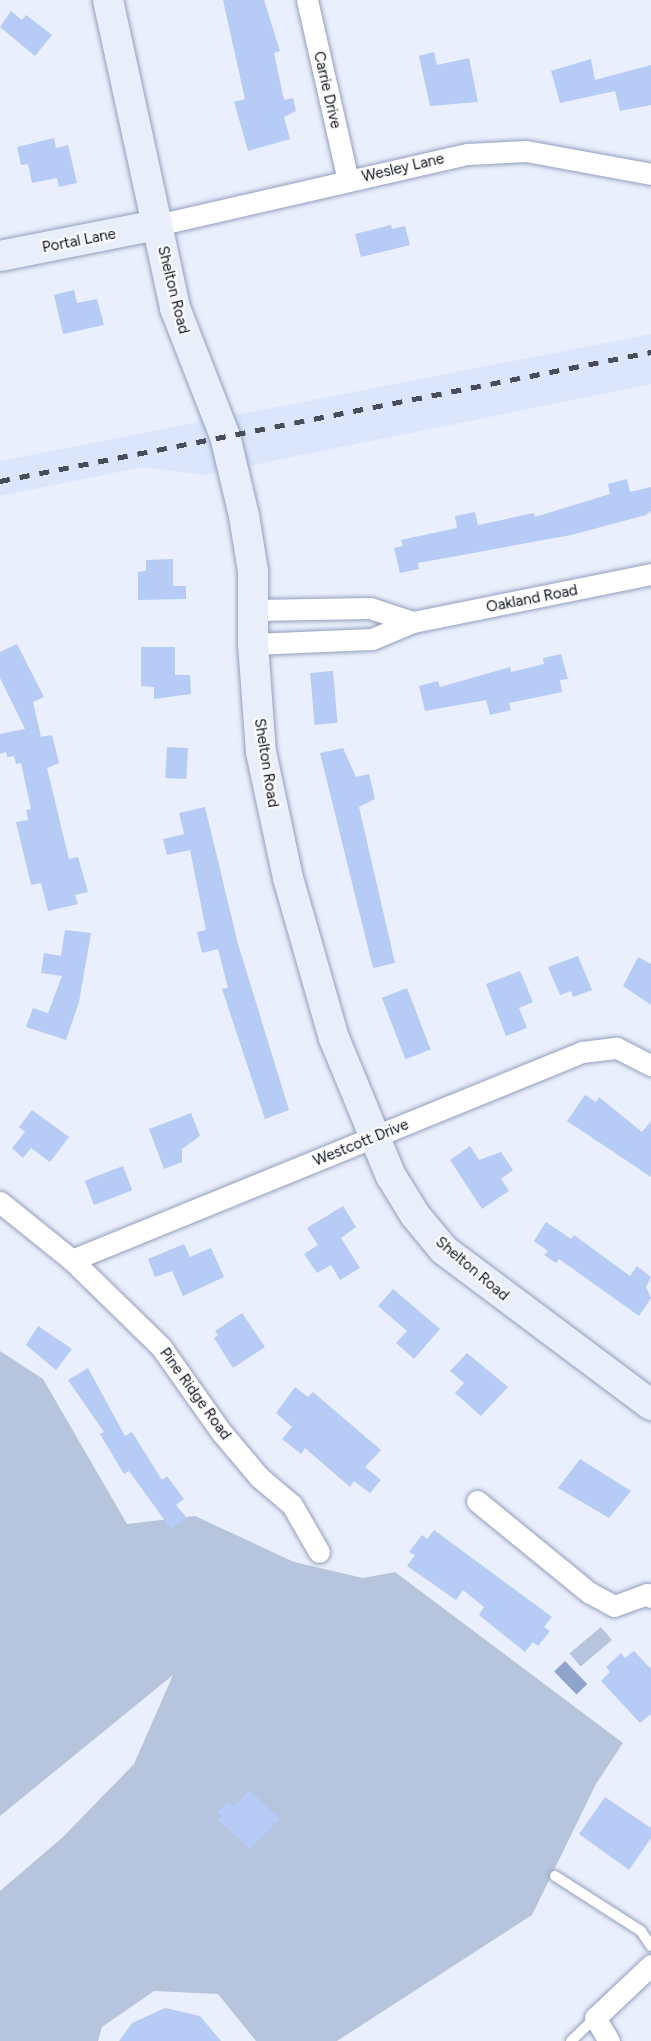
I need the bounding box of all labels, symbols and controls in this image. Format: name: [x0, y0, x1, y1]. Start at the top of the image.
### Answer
street label: Carrie Drive: [309, 50, 345, 130]
street label: Wesley Lane: [360, 150, 446, 186]
street label: Portal Lane: [41, 225, 117, 257]
street label: Shelton Road: [153, 244, 193, 336]
street label: Oakland Road: [485, 581, 579, 617]
street label: Shelton Road: [250, 717, 282, 809]
street label: Westcott Drive: [311, 1116, 411, 1170]
street label: Shelton Road: [432, 1233, 512, 1305]
street label: Pine Ridge Road: [156, 1344, 234, 1444]

